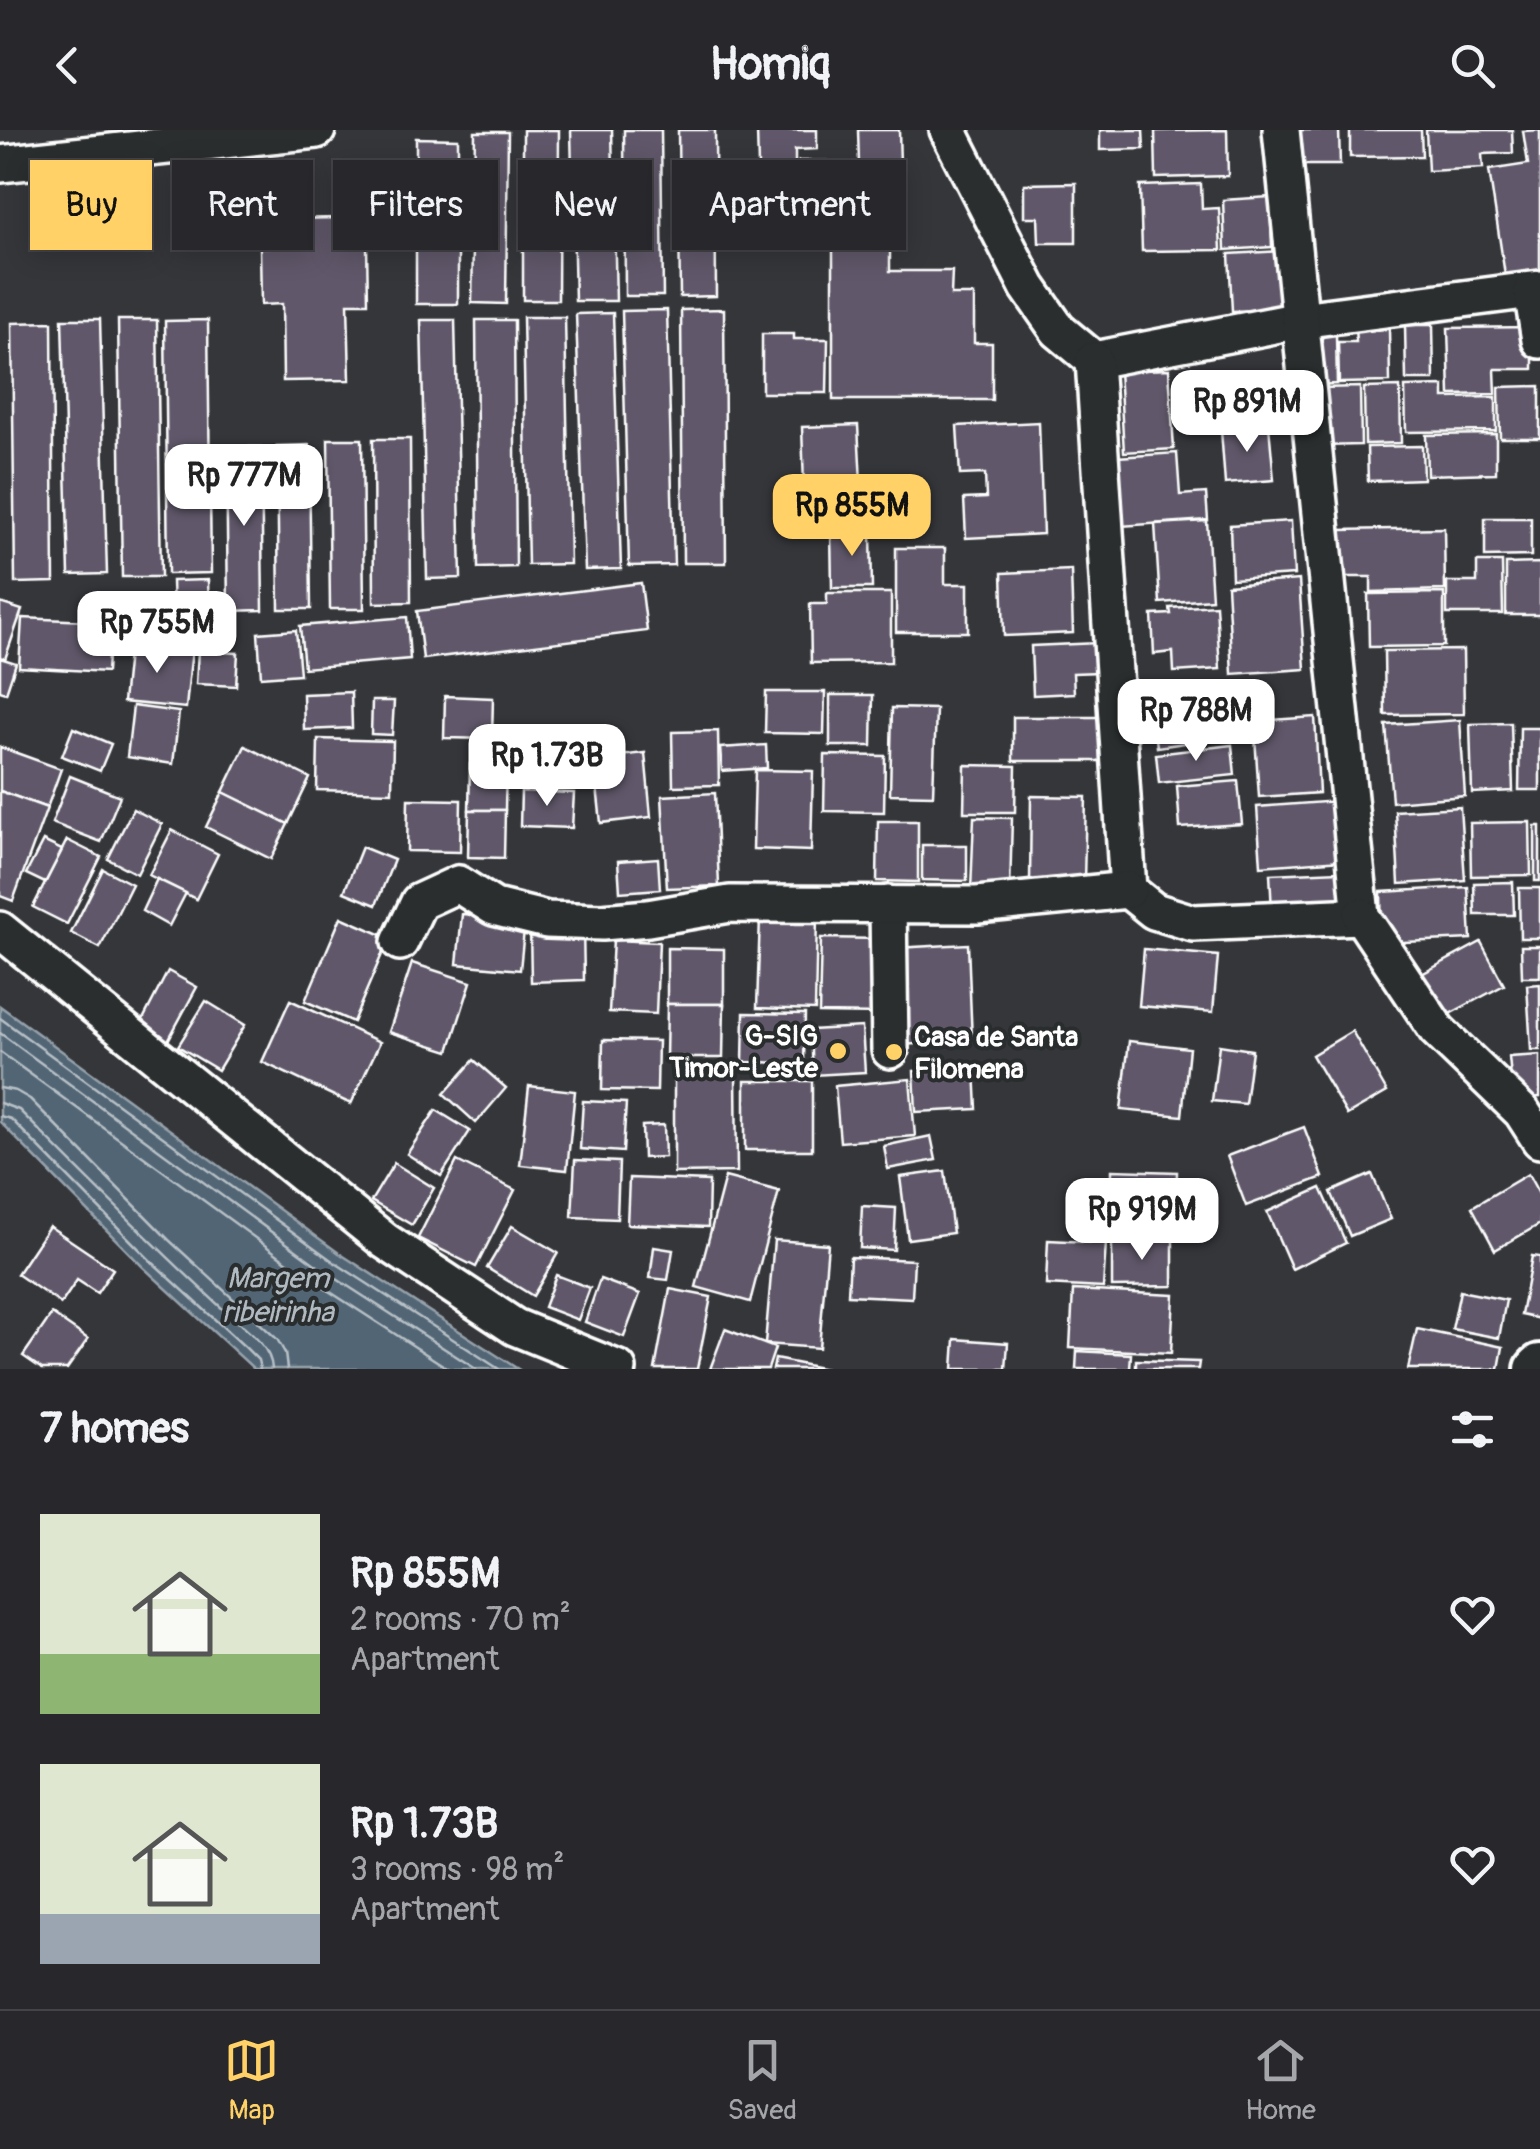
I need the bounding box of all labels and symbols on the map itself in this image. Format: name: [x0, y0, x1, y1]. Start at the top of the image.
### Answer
pin: Rp 891M: [1155, 370, 1339, 455]
pin: Rp 777M: [152, 444, 336, 529]
pin: Rp 855M: [760, 474, 944, 559]
pin: Rp 755M: [65, 591, 249, 676]
pin: Rp 788M: [1104, 679, 1288, 764]
pin: Rp 1.73B: [444, 724, 650, 809]
place label: G-SIG Timor-Leste: [668, 1019, 819, 1086]
place label: Casa de Santa Filomena: [914, 1020, 1078, 1087]
marker: G-SIG Timor-Leste: [827, 1040, 849, 1062]
marker: Casa de Santa Filomena: [883, 1041, 905, 1063]
pin: Rp 919M: [1050, 1178, 1234, 1263]
water label: Margem ribeirinha: [222, 1260, 336, 1331]

